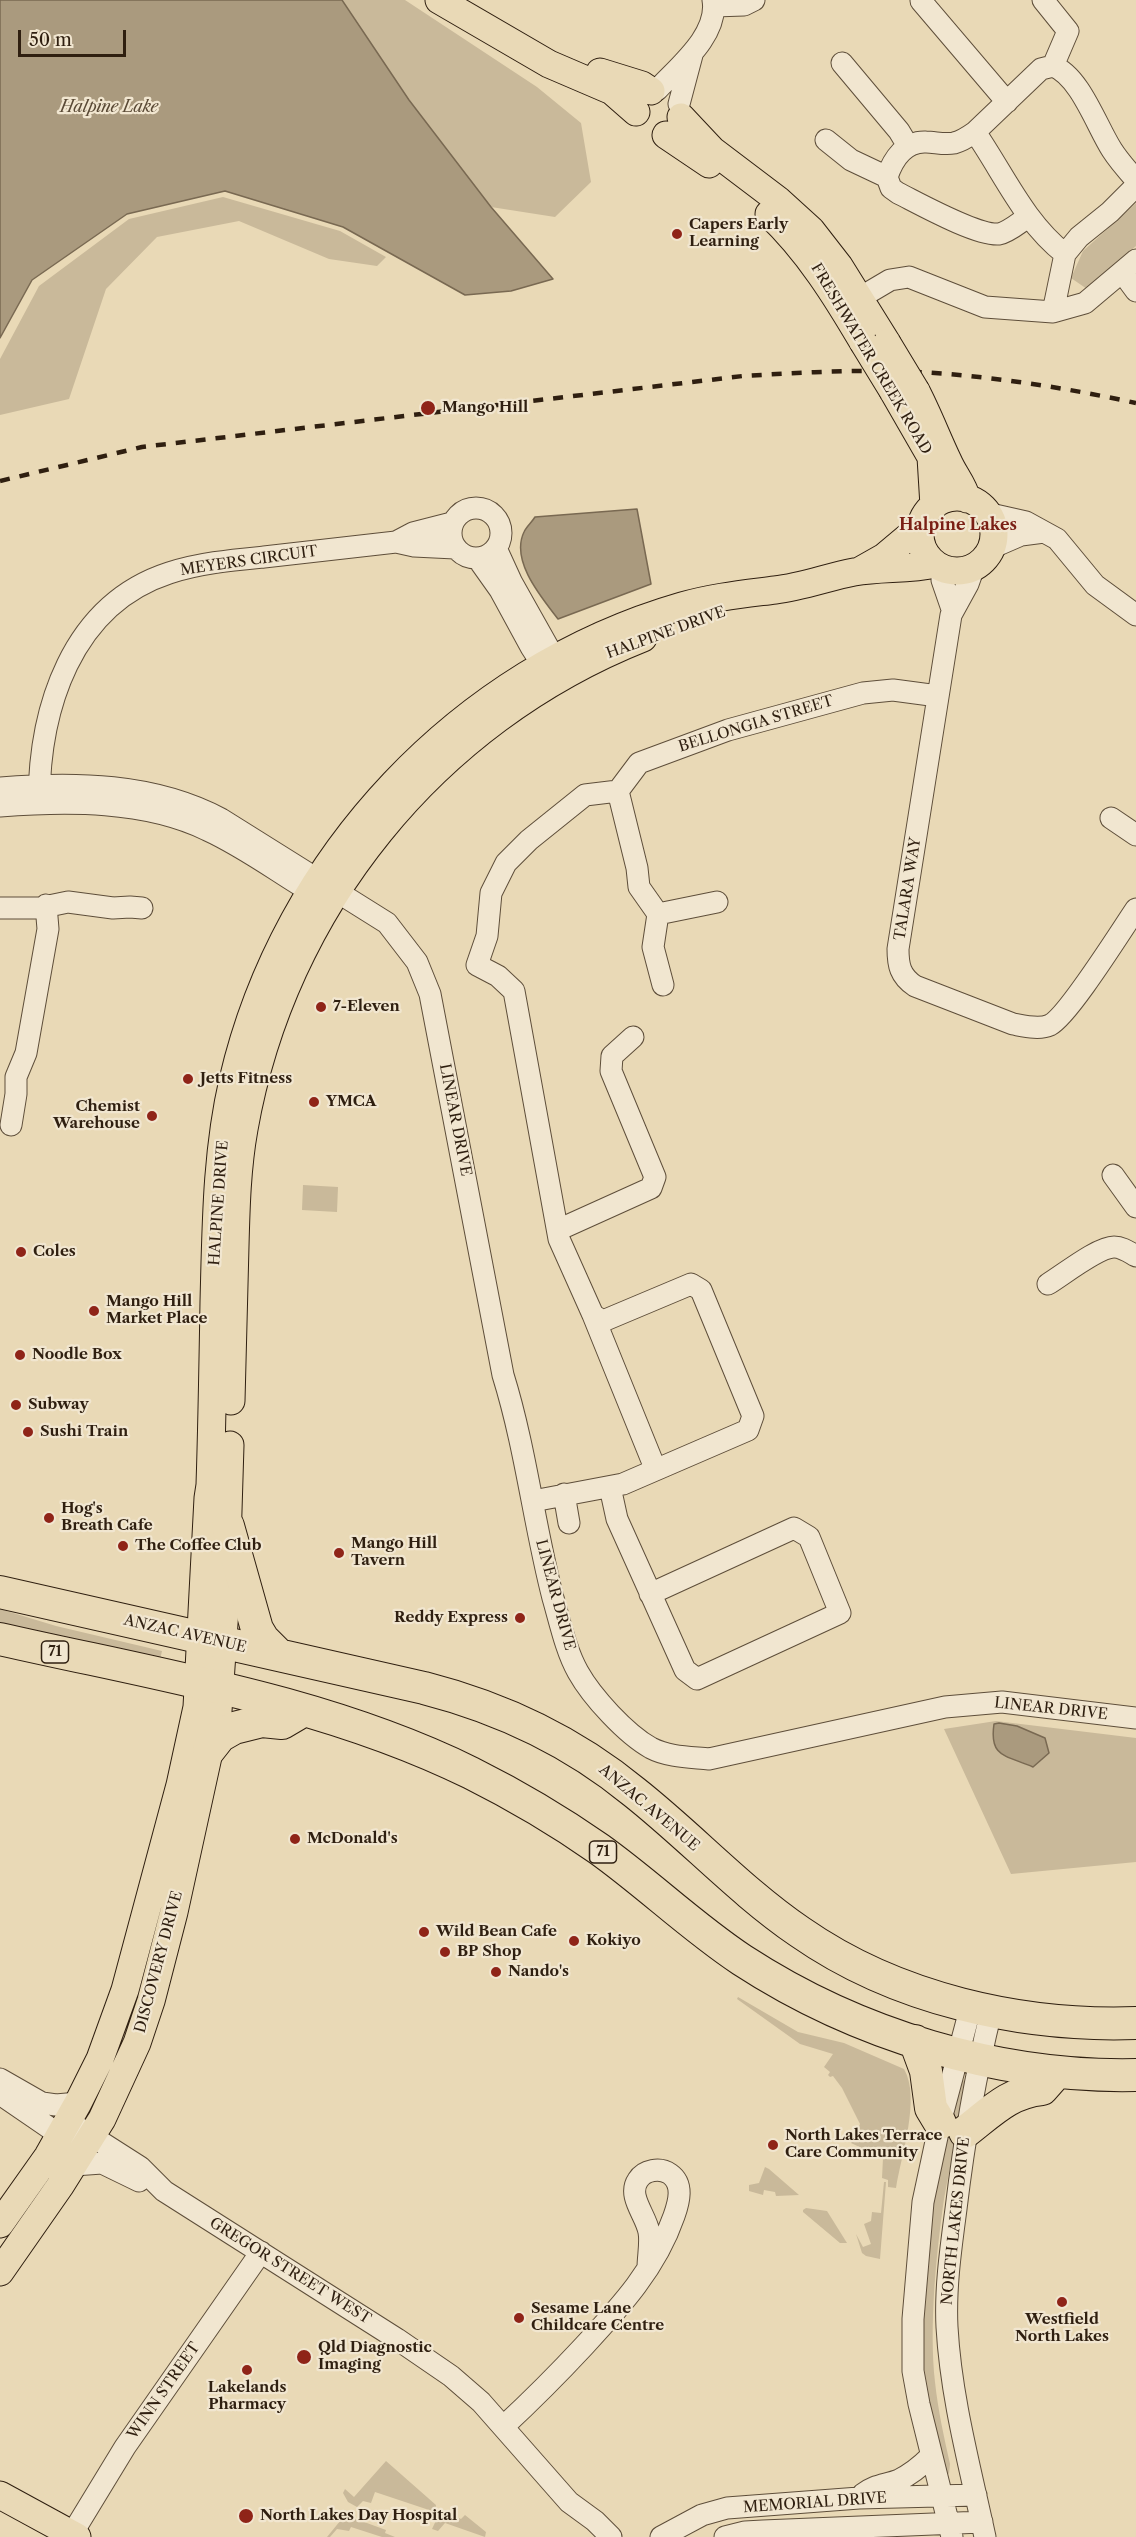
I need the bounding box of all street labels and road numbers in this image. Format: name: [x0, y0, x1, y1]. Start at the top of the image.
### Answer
street label: FRESHWATER CREEK ROAD: [807, 260, 935, 458]
street label: MEYERS CIRCUIT: [179, 542, 319, 580]
street label: HALPINE DRIVE: [604, 603, 728, 663]
street label: BELLONGIA STREET: [676, 692, 836, 756]
street label: TALARA WAY: [891, 836, 925, 942]
street label: LINEAR DRIVE: [435, 1062, 475, 1178]
street label: HALPINE DRIVE: [206, 1140, 232, 1266]
street label: LINEAR DRIVE: [532, 1538, 578, 1652]
street label: ANZAC AVENUE: [122, 1611, 248, 1657]
road number: 71: [42, 1641, 68, 1663]
street label: LINEAR DRIVE: [993, 1694, 1109, 1724]
street label: ANZAC AVENUE: [595, 1761, 703, 1855]
road number: 71: [590, 1841, 616, 1863]
street label: DISCOVERY DRIVE: [131, 1889, 187, 2035]
street label: NORTH LAKES DRIVE: [938, 2136, 974, 2306]
street label: GREGOR STREET WEST: [206, 2214, 374, 2328]
street label: WINN STREET: [124, 2339, 204, 2443]
street label: MEMORIAL DRIVE: [742, 2489, 888, 2517]

